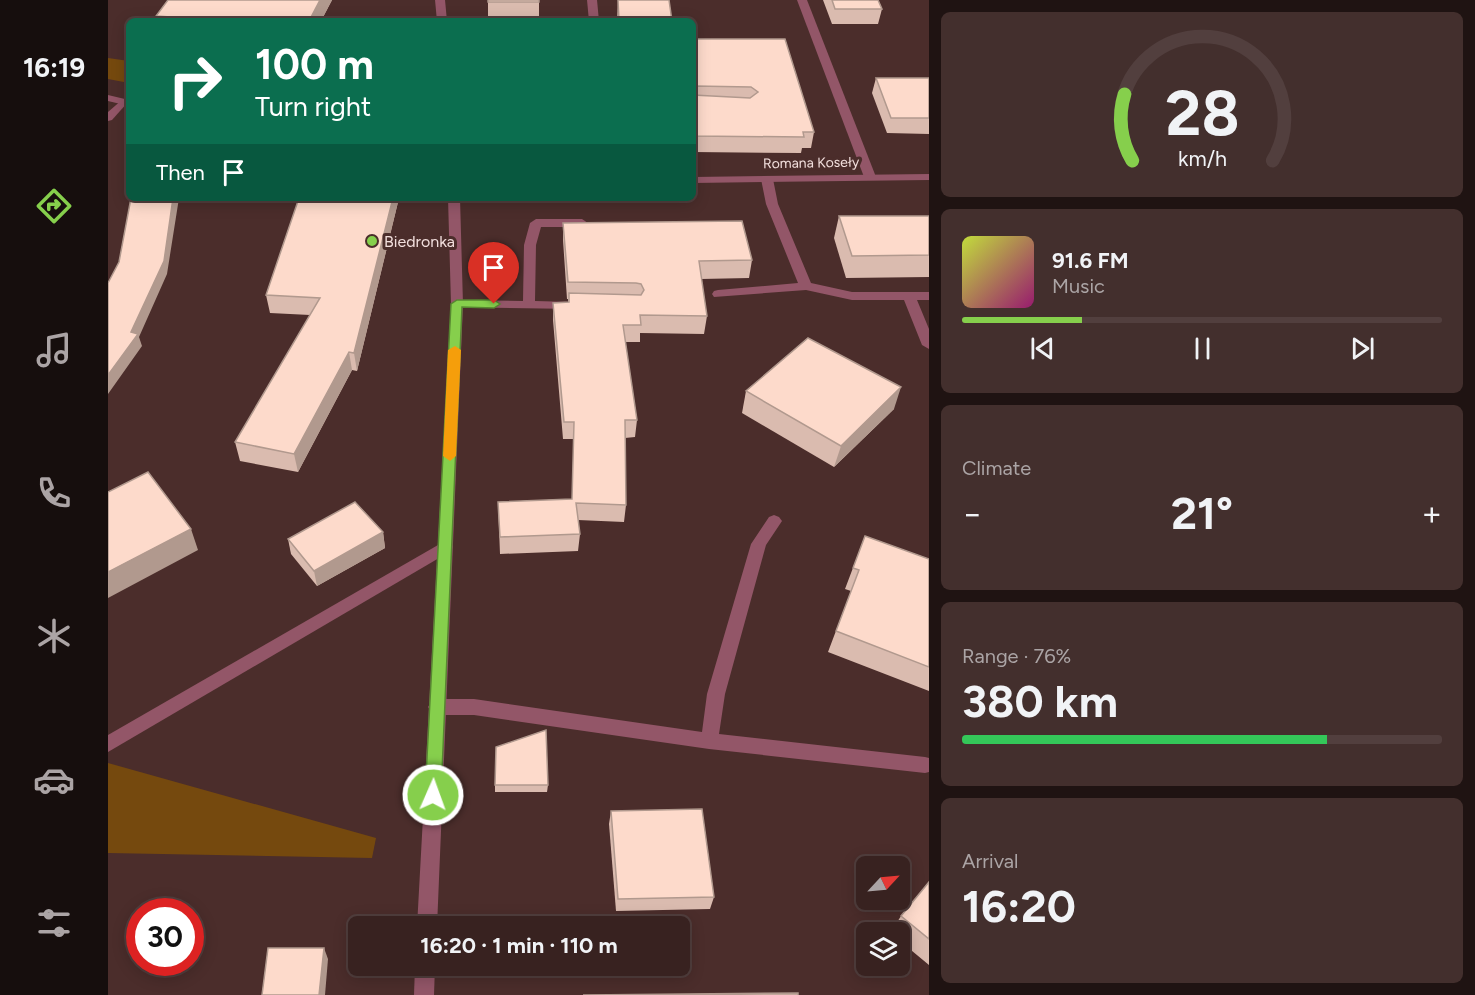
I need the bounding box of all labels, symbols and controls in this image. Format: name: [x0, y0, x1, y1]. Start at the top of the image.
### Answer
text: 100 m: [255, 39, 374, 90]
icon: right: [156, 42, 234, 120]
text: 16:19: [23, 51, 85, 84]
text: 28: [1165, 76, 1239, 151]
text: Turn right: [255, 90, 371, 123]
text: km/h: [1178, 147, 1226, 172]
street label: Romana Koseły: [763, 154, 860, 172]
icon: arrive: [217, 156, 250, 189]
text: Then: [156, 159, 205, 186]
icon: directions: [33, 185, 75, 227]
place label: Biedronka: [384, 232, 455, 251]
marker: Biedronka: [365, 234, 379, 248]
pin: [468, 242, 519, 304]
text: 91.6 FM: [1052, 247, 1129, 274]
icon: arrive: [477, 251, 510, 284]
text: Music: [1052, 274, 1105, 298]
icon: music: [33, 329, 75, 371]
icon: previous: [1026, 332, 1059, 365]
icon: pause: [1186, 332, 1219, 365]
icon: next: [1346, 332, 1379, 365]
text: Climate: [962, 456, 1031, 480]
icon: phone: [33, 472, 75, 514]
text: 21°: [1171, 486, 1233, 540]
text: −: [962, 494, 983, 533]
text: +: [1421, 494, 1442, 533]
icon: climate: [33, 615, 75, 657]
text: Range · 76%: [962, 644, 1071, 668]
text: 380 km: [962, 674, 1118, 728]
icon: car: [33, 759, 75, 801]
position arrow: [401, 763, 465, 827]
text: Arrival: [962, 849, 1018, 873]
north arrow: [856, 856, 910, 910]
map controls: [856, 856, 910, 976]
text: 16:20: [962, 879, 1076, 933]
speed limit sign: 30: [126, 898, 204, 976]
icon: filters: [33, 902, 75, 944]
button: layers: [856, 922, 910, 976]
text: 16:20 · 1 min · 110 m: [420, 932, 618, 959]

